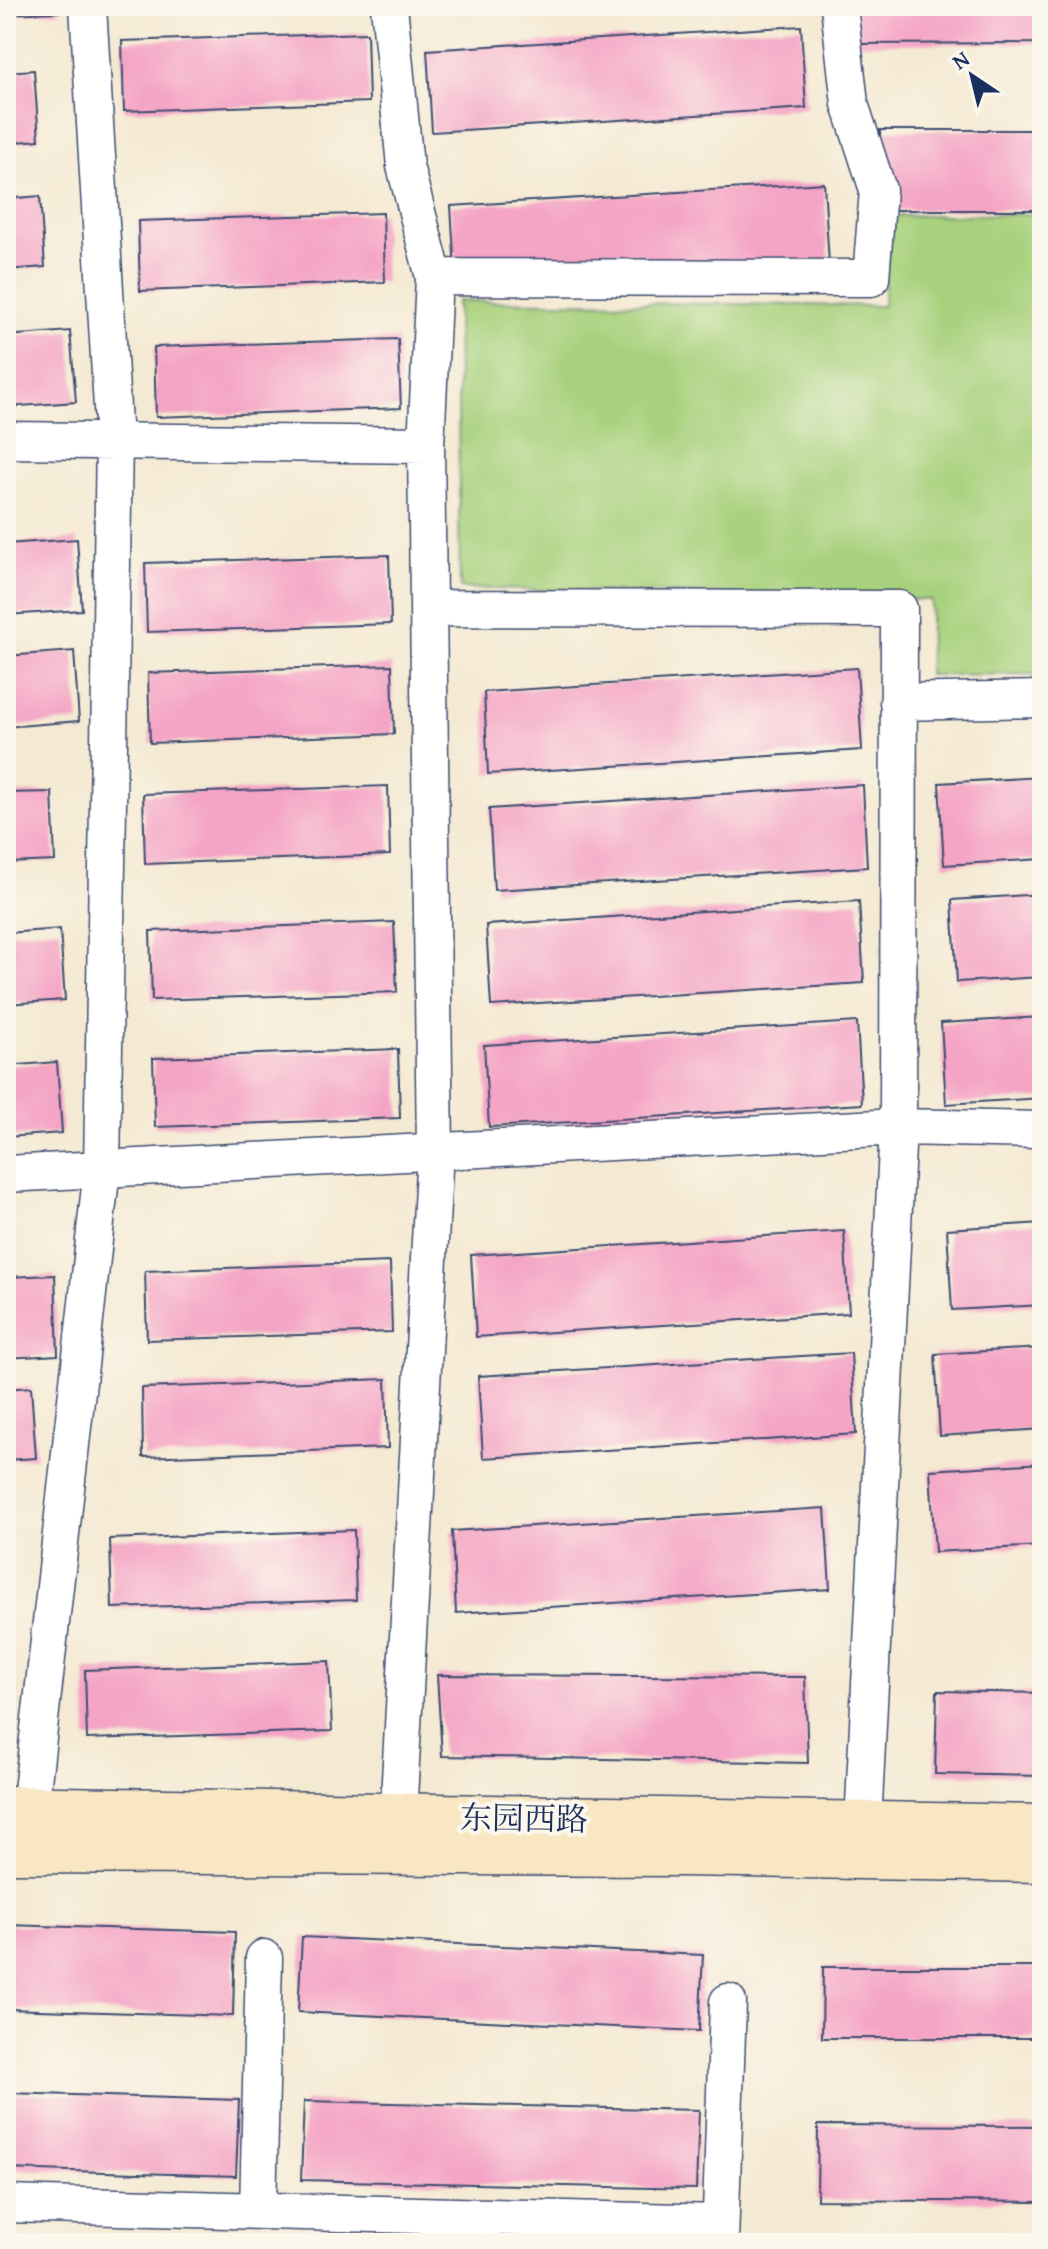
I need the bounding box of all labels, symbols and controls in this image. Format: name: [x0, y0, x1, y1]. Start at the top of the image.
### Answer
north arrow: [932, 36, 1012, 116]
text: N: [945, 42, 976, 77]
street label: 东园西路: [460, 1793, 588, 1843]

